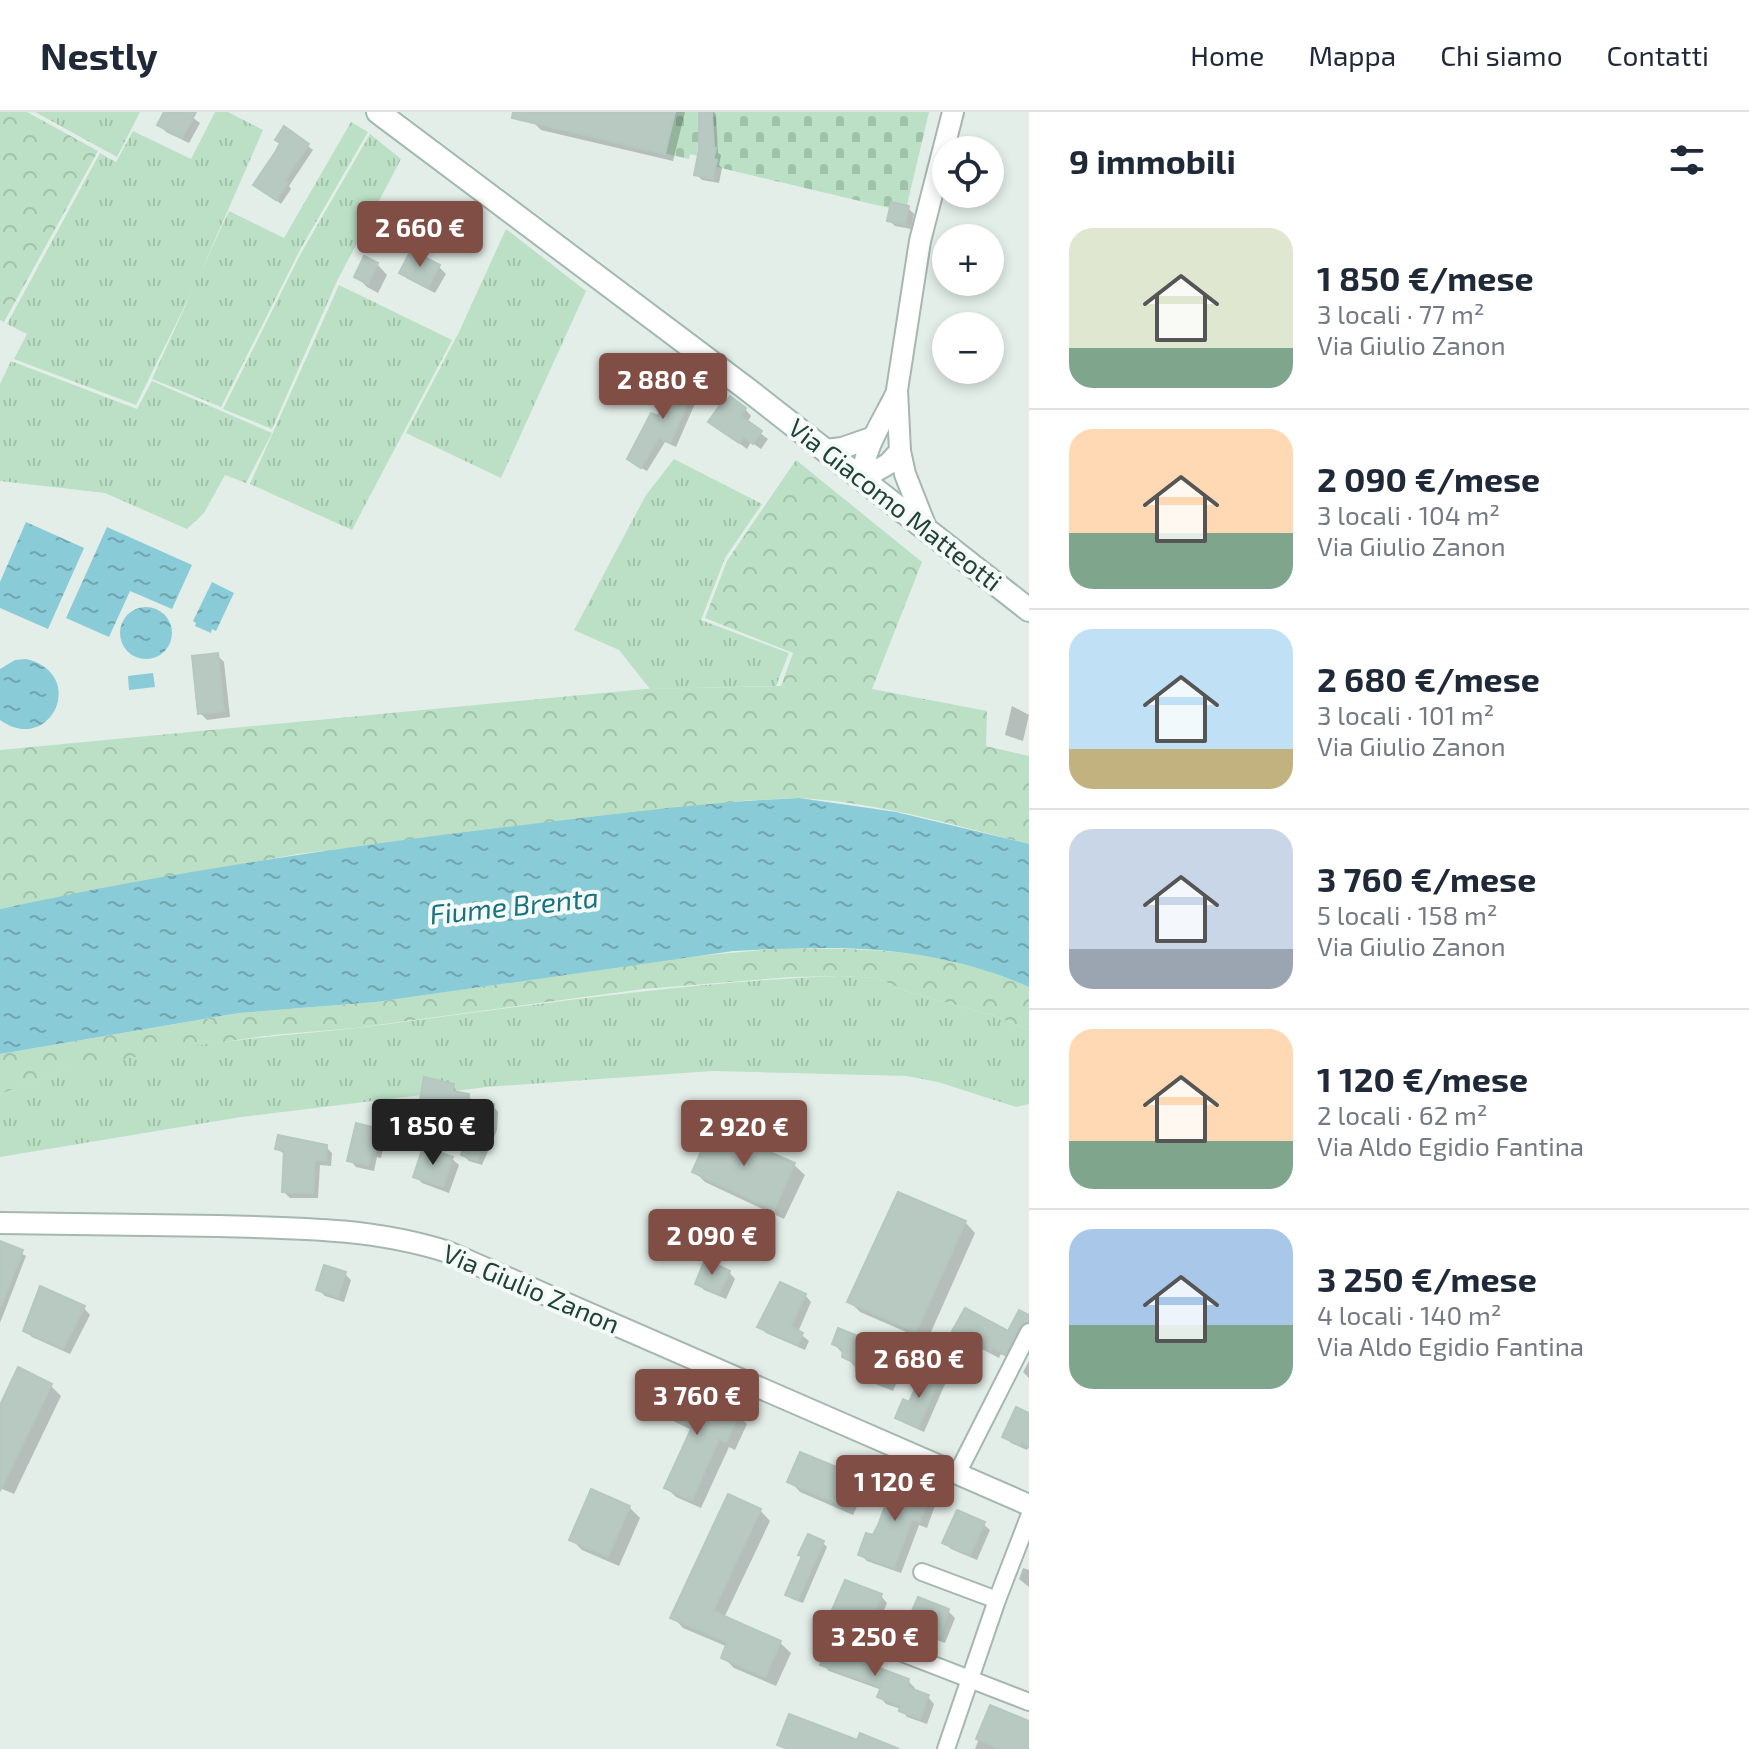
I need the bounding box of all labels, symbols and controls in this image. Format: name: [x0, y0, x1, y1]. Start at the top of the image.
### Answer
text: Nestly: [40, 32, 158, 78]
text: Home: [1190, 38, 1264, 72]
text: Mappa: [1308, 38, 1396, 72]
text: Chi siamo: [1440, 38, 1563, 72]
text: Contatti: [1607, 38, 1709, 72]
map controls: [932, 136, 1004, 384]
button: locate: [932, 136, 1004, 208]
icon: filters: [1665, 138, 1709, 182]
text: 9 immobili: [1069, 140, 1236, 181]
pin: 2 660 €: [346, 201, 494, 269]
text: 2 660 €: [375, 211, 465, 242]
button: +: [932, 224, 1004, 296]
text: 1 850 €/mese: [1317, 257, 1534, 298]
icon: home: [1133, 260, 1229, 356]
text: 3 locali · 77 m²: [1317, 298, 1485, 329]
button: −: [932, 312, 1004, 384]
text: Via Giulio Zanon: [1317, 329, 1506, 360]
pin: 2 880 €: [589, 353, 737, 421]
text: 2 880 €: [617, 363, 709, 394]
street label: Via Giacomo Matteotti: [783, 411, 1009, 597]
text: 2 090 €/mese: [1317, 458, 1540, 499]
icon: home: [1133, 461, 1229, 557]
text: 3 locali · 104 m²: [1317, 499, 1500, 530]
text: Via Giulio Zanon: [1317, 530, 1506, 561]
text: 2 680 €/mese: [1317, 658, 1540, 699]
icon: home: [1133, 661, 1229, 757]
text: 3 locali · 101 m²: [1317, 699, 1494, 730]
text: Via Giulio Zanon: [1317, 730, 1506, 761]
text: 3 760 €/mese: [1317, 858, 1536, 899]
icon: home: [1133, 861, 1229, 957]
water label: Fiume Brenta: [428, 879, 600, 931]
text: 5 locali · 158 m²: [1317, 899, 1498, 930]
text: Via Giulio Zanon: [1317, 930, 1506, 961]
text: 1 120 €/mese: [1317, 1058, 1528, 1099]
icon: home: [1133, 1061, 1229, 1157]
pin: 1 850 €: [359, 1099, 507, 1167]
text: 2 locali · 62 m²: [1317, 1099, 1488, 1130]
pin: 2 920 €: [670, 1100, 818, 1168]
text: 1 850 €: [390, 1109, 476, 1140]
text: 2 920 €: [699, 1110, 789, 1141]
text: Via Aldo Egidio Fantina: [1317, 1130, 1584, 1161]
pin: 2 090 €: [638, 1209, 786, 1277]
text: 2 090 €: [666, 1219, 758, 1250]
street label: Via Giulio Zanon: [439, 1236, 624, 1339]
text: 3 250 €/mese: [1317, 1258, 1537, 1299]
icon: home: [1133, 1261, 1229, 1357]
text: 4 locali · 140 m²: [1317, 1299, 1502, 1330]
text: Via Aldo Egidio Fantina: [1317, 1330, 1584, 1361]
pin: 2 680 €: [845, 1332, 993, 1400]
text: 2 680 €: [874, 1342, 964, 1373]
pin: 3 760 €: [623, 1369, 771, 1437]
text: 3 760 €: [653, 1379, 741, 1410]
pin: 1 120 €: [821, 1455, 969, 1523]
text: 1 120 €: [854, 1465, 936, 1496]
pin: 3 250 €: [801, 1610, 949, 1678]
text: 3 250 €: [831, 1620, 919, 1651]

